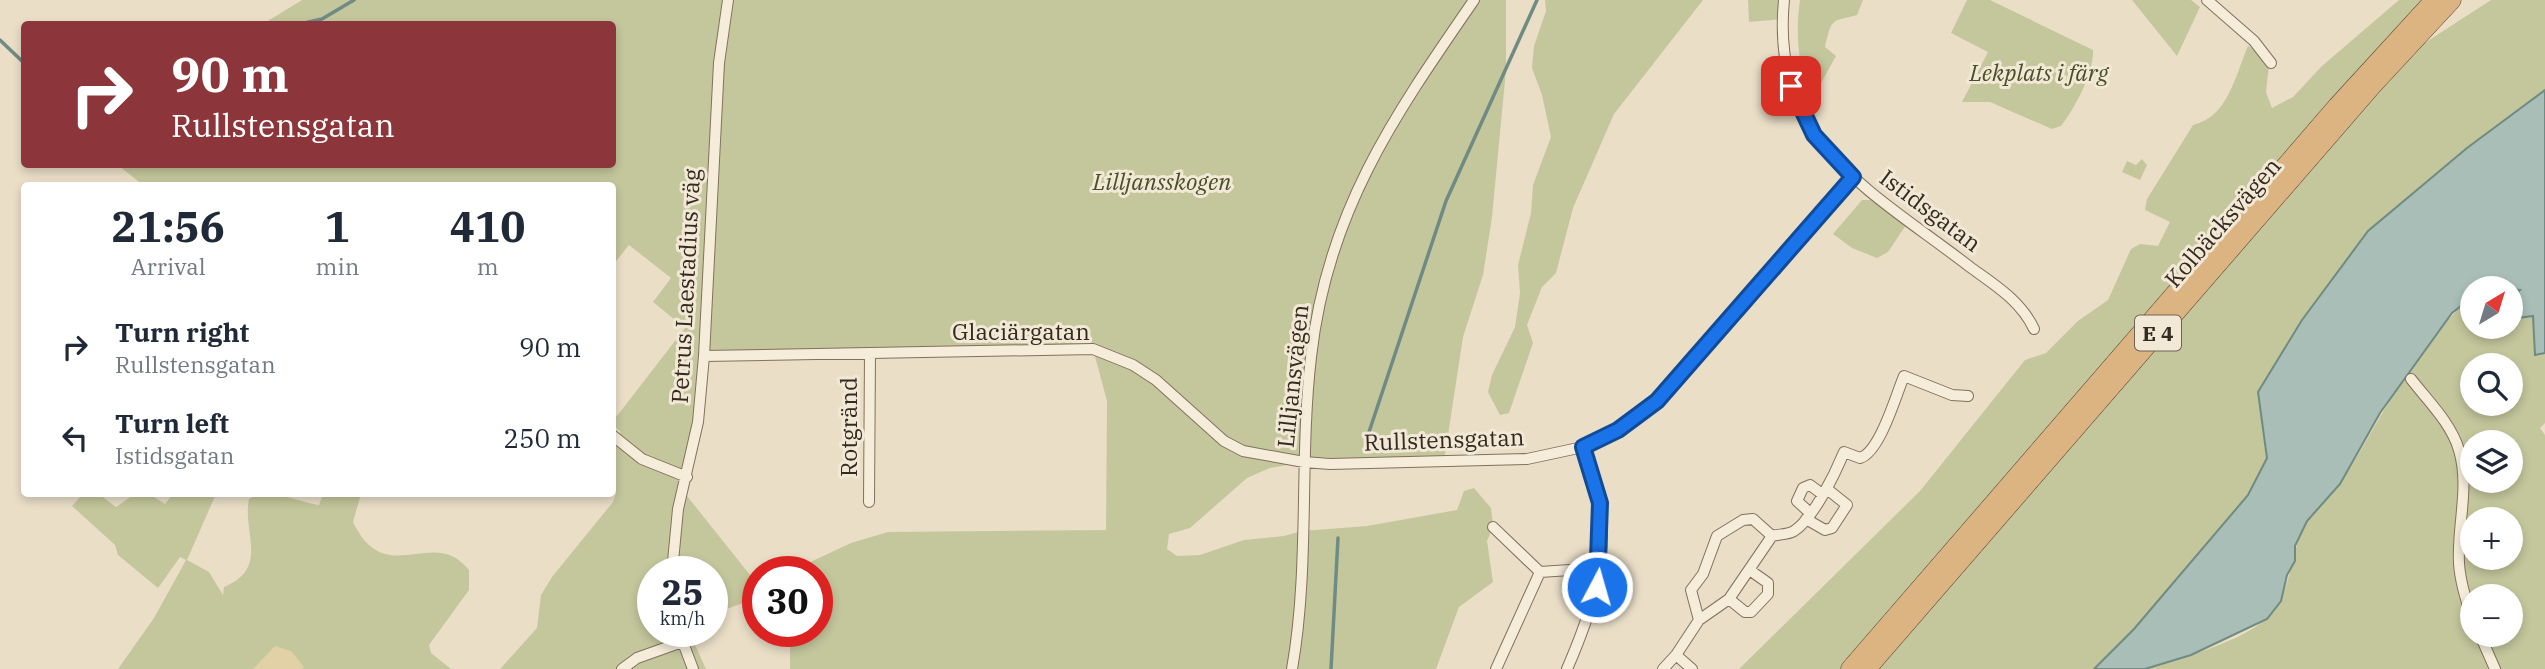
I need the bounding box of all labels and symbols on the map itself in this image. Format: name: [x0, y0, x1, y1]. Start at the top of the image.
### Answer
pin: [1761, 56, 1821, 116]
park label: Lekplats i färg: [1969, 57, 2110, 87]
street label: Kolbäcksvägen: [2157, 151, 2287, 293]
street label: Istidsgatan: [1874, 162, 1988, 258]
park label: Lilljansskogen: [1092, 166, 1231, 196]
street label: Petrus Laestadius väg: [664, 167, 706, 404]
north arrow: [2460, 276, 2524, 340]
street label: Lilljansvägen: [1270, 303, 1314, 449]
street label: Glaciärgatan: [952, 316, 1090, 346]
road number: E 4: [2135, 316, 2181, 350]
street label: Rotgränd: [833, 377, 863, 477]
street label: Rullstensgatan: [1363, 421, 1525, 457]
position arrow: [1560, 550, 1634, 624]
speed limit sign: 30: [742, 556, 833, 647]

